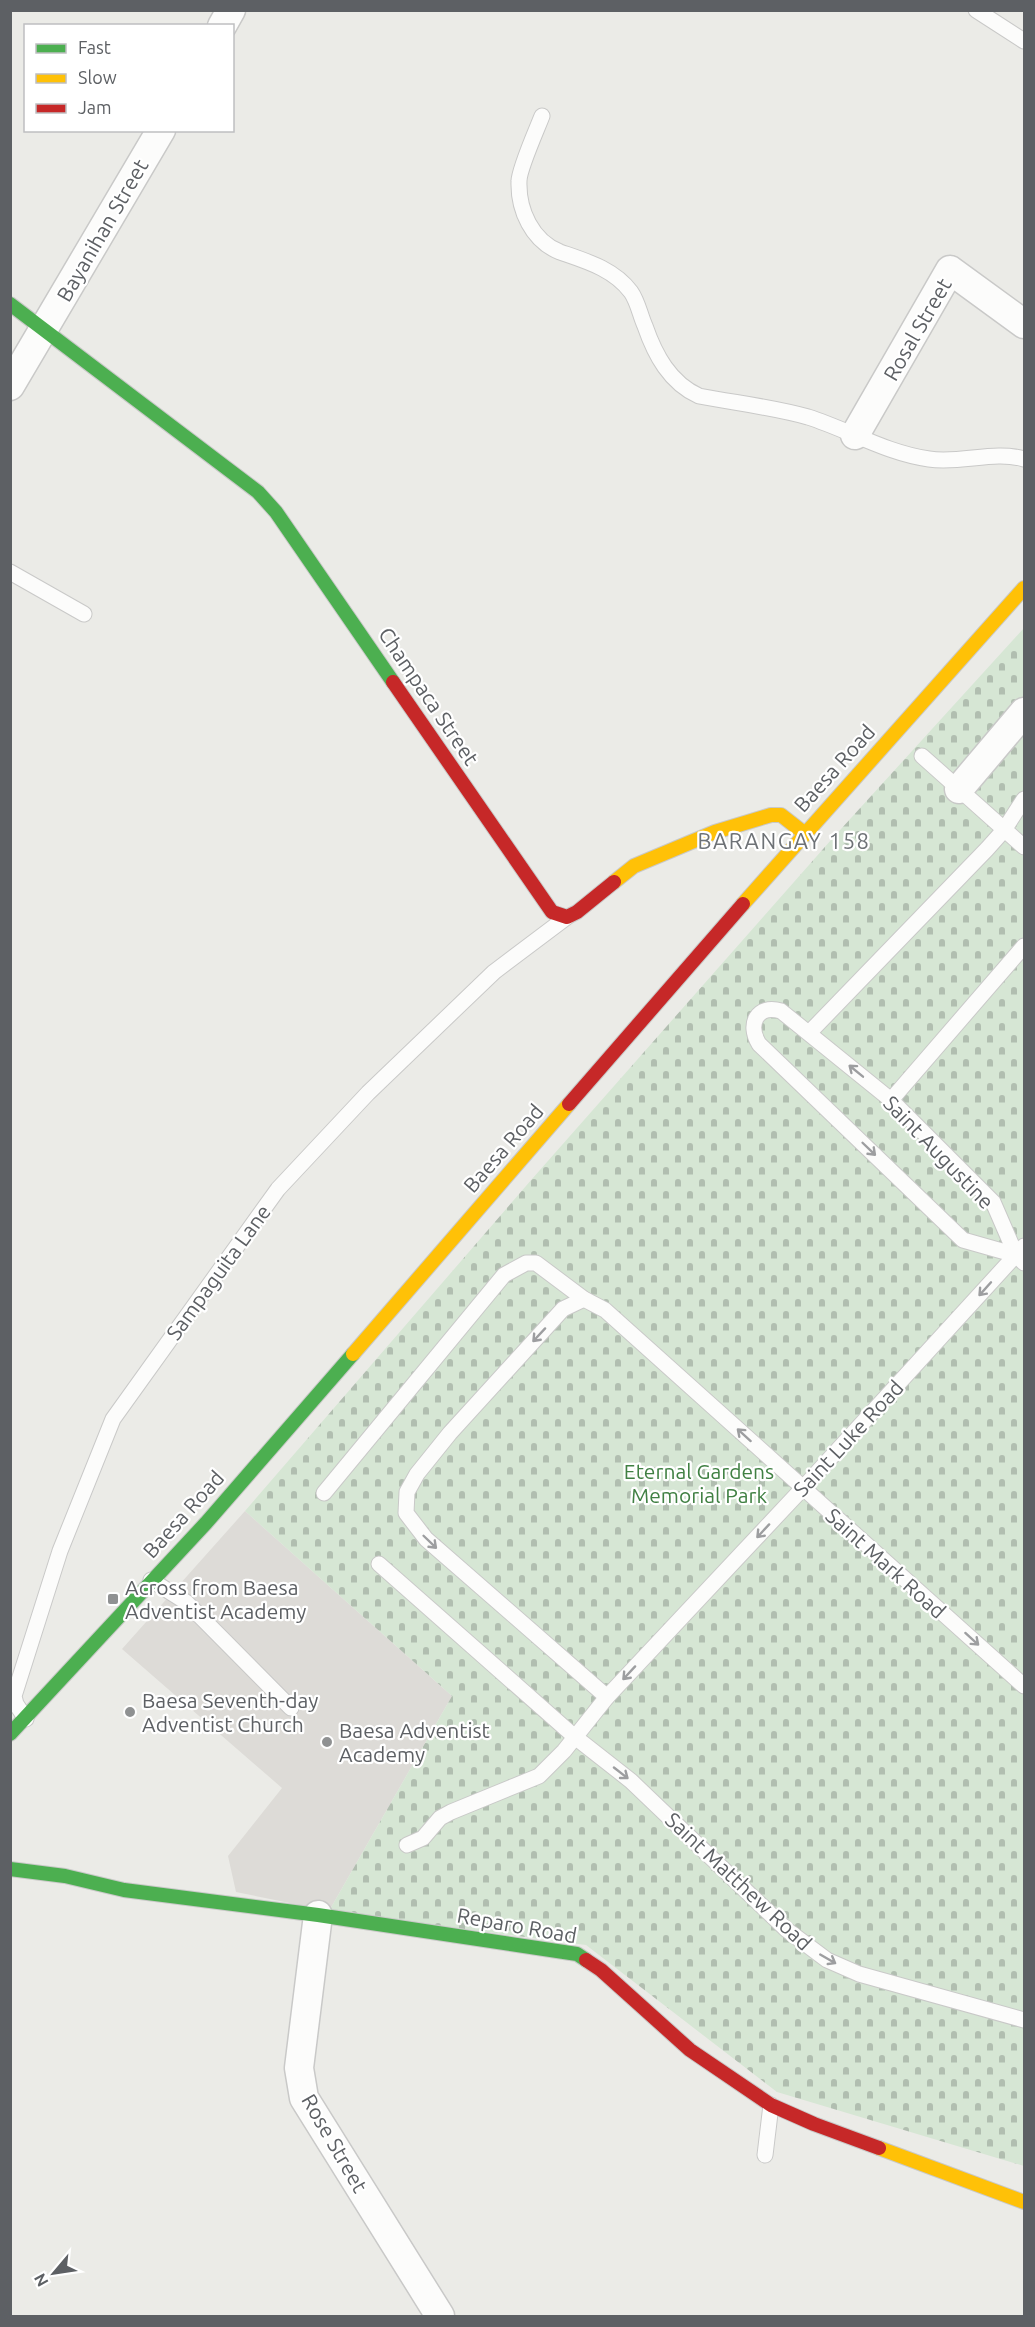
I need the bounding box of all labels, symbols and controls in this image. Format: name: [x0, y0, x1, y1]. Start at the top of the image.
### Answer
legend: [24, 24, 234, 132]
text: Fast: [78, 37, 111, 57]
text: Slow: [78, 67, 117, 87]
text: Jam: [78, 97, 112, 117]
street label: Bayanihan Street: [52, 155, 152, 305]
street label: Rosal Street: [878, 274, 956, 384]
street label: Champaca Street: [374, 623, 484, 769]
street label: Baesa Road: [789, 720, 879, 816]
district label: BARANGAY 158: [698, 828, 870, 853]
one-way arrow: [849, 1064, 864, 1078]
street label: Saint Augustine: [879, 1091, 999, 1213]
street label: Baesa Road: [458, 1099, 548, 1197]
one-way arrow: [861, 1142, 876, 1157]
street label: Sampaguita Lane: [161, 1200, 275, 1344]
one-way arrow: [978, 1281, 992, 1296]
one-way arrow: [532, 1327, 546, 1342]
street label: Saint Luke Road: [788, 1375, 908, 1501]
one-way arrow: [737, 1428, 752, 1442]
park label: Eternal Gardens Memorial Park: [624, 1459, 774, 1507]
street label: Baesa Road: [138, 1466, 228, 1562]
street label: Saint Mark Road: [821, 1503, 951, 1623]
one-way arrow: [756, 1523, 770, 1538]
one-way arrow: [422, 1535, 437, 1549]
place label: Across from Baesa Adventist Academy: [125, 1575, 306, 1623]
marker: Across from Baesa Adventist Academy: [106, 1592, 120, 1606]
one-way arrow: [964, 1632, 979, 1646]
one-way arrow: [622, 1665, 637, 1680]
place label: Baesa Seventh-day Adventist Church: [142, 1688, 318, 1736]
marker: Baesa Seventh-day Adventist Church: [123, 1705, 137, 1719]
place label: Baesa Adventist Academy: [339, 1718, 490, 1766]
marker: Baesa Adventist Academy: [320, 1735, 334, 1749]
one-way arrow: [613, 1767, 629, 1780]
street label: Saint Matthew Road: [661, 1807, 817, 1955]
street label: Reparo Road: [455, 1903, 579, 1947]
one-way arrow: [819, 1954, 836, 1966]
street label: Rose Street: [297, 2090, 373, 2196]
north arrow: [24, 2243, 84, 2303]
text: N: [30, 2271, 52, 2290]

